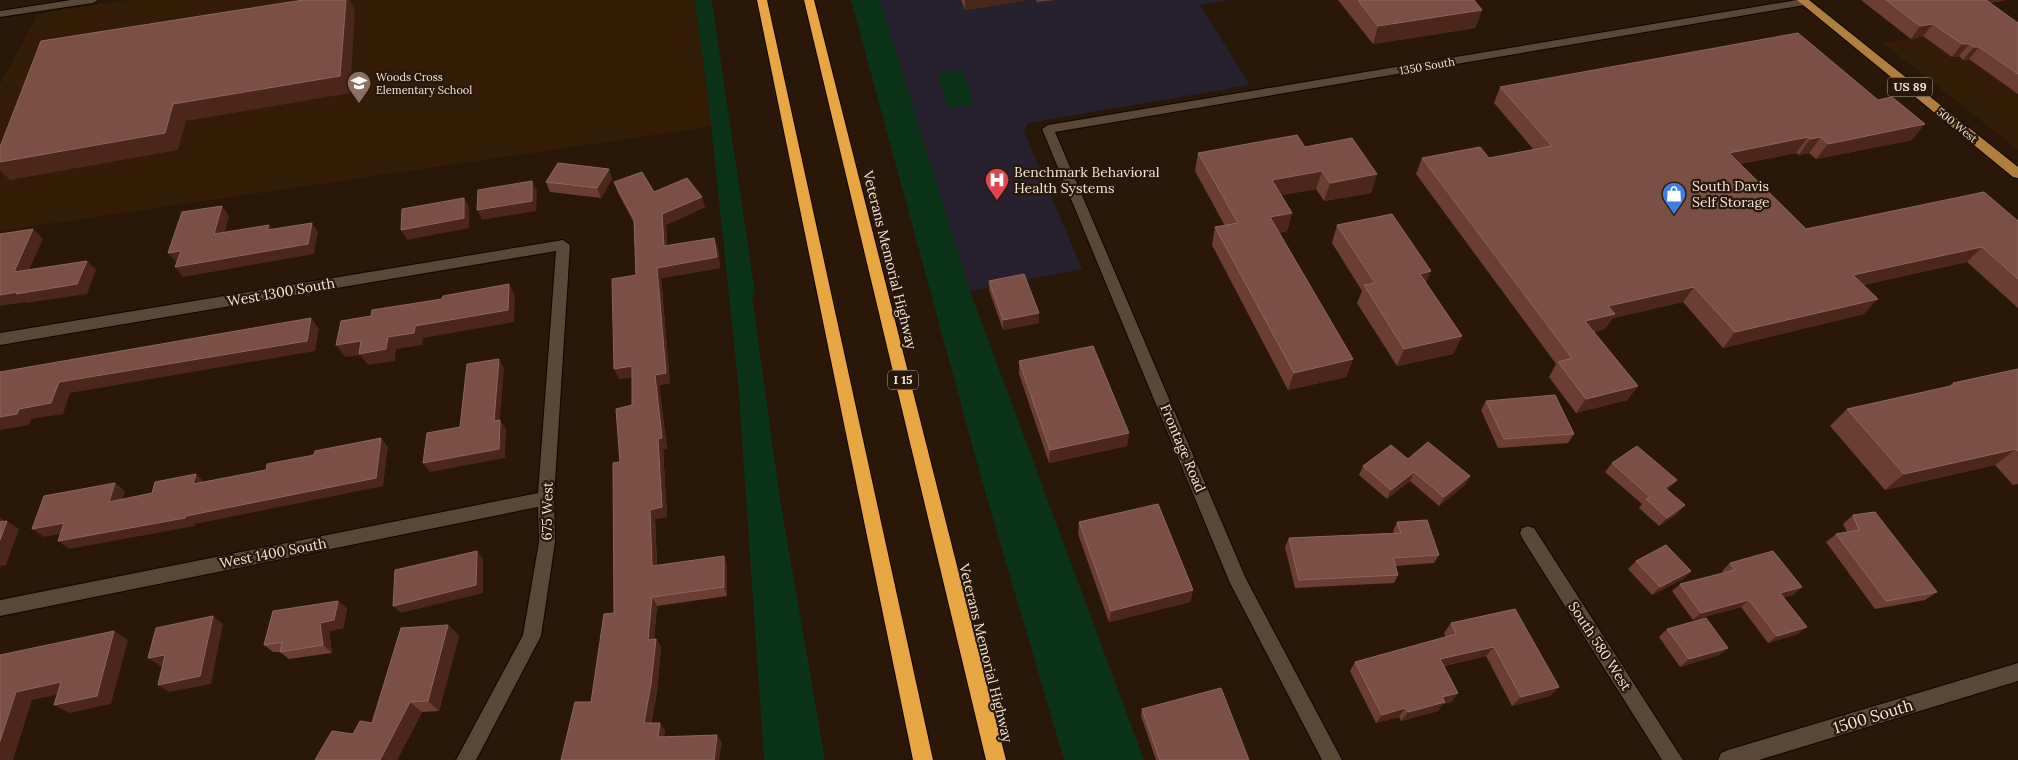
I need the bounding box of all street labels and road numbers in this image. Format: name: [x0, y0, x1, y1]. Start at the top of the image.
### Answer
street label: 1350 South: [1398, 54, 1456, 78]
road number: US 89: [1888, 77, 1932, 96]
street label: 500 West: [1934, 104, 1981, 146]
street label: Veterans Memorial Highway: [859, 168, 921, 352]
street label: West 1300 South: [226, 274, 336, 310]
road number: I 15: [888, 370, 918, 390]
street label: Frontage Road: [1156, 401, 1210, 495]
street label: 675 West: [537, 481, 557, 540]
street label: West 1400 South: [218, 534, 328, 572]
street label: Veterans Memorial Highway: [955, 561, 1017, 745]
street label: South 580 West: [1564, 598, 1636, 694]
street label: 1500 South: [1831, 694, 1916, 738]

